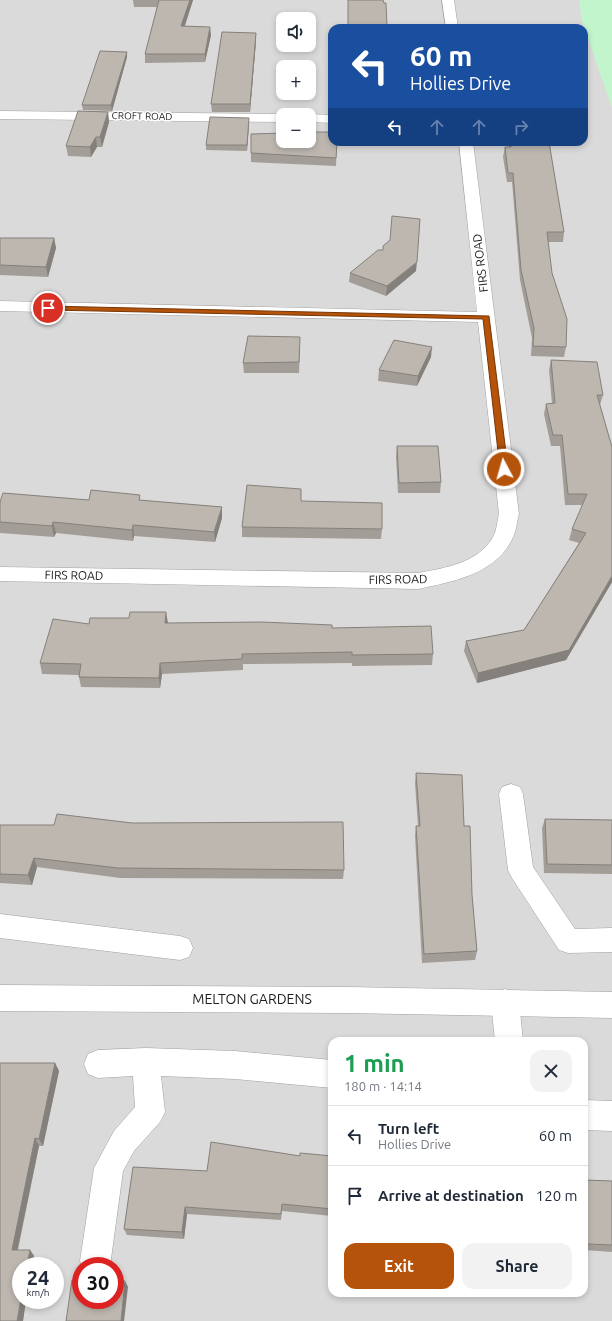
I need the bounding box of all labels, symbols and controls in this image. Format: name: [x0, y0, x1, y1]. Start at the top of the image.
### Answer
map controls: [276, 12, 316, 148]
button: sound: [276, 12, 316, 52]
icon: left: [344, 40, 396, 92]
text: 60 m: [410, 40, 472, 71]
button: +: [276, 60, 316, 100]
text: Hollies Drive: [410, 73, 511, 93]
button: −: [276, 108, 316, 148]
street label: CROFT ROAD: [112, 110, 172, 122]
icon: left: [384, 116, 406, 138]
icon: ahead: [426, 116, 448, 138]
icon: ahead: [468, 116, 490, 138]
icon: right: [510, 116, 532, 138]
street label: FIRS ROAD: [470, 233, 490, 293]
pin: [31, 291, 65, 325]
icon: arrive: [37, 297, 59, 319]
position arrow: [483, 448, 525, 490]
street label: FIRS ROAD: [44, 568, 104, 582]
street label: FIRS ROAD: [368, 572, 428, 586]
street label: MELTON GARDENS: [192, 991, 312, 1007]
text: 1 min: [344, 1050, 405, 1077]
button: close: [530, 1050, 572, 1092]
text: 180 m · 14:14: [344, 1079, 422, 1093]
text: Turn left: [378, 1120, 439, 1137]
icon: left: [344, 1125, 366, 1147]
text: 60 m: [539, 1127, 572, 1144]
text: Hollies Drive: [378, 1137, 451, 1151]
icon: arrive: [344, 1185, 366, 1207]
text: Arrive at destination: [378, 1187, 524, 1204]
text: 120 m: [536, 1187, 578, 1204]
button: Exit: [344, 1243, 454, 1289]
button: Share: [462, 1243, 572, 1289]
speed limit sign: 30: [72, 1257, 124, 1309]
text: 24: [27, 1266, 49, 1289]
text: km/h: [26, 1287, 50, 1298]

